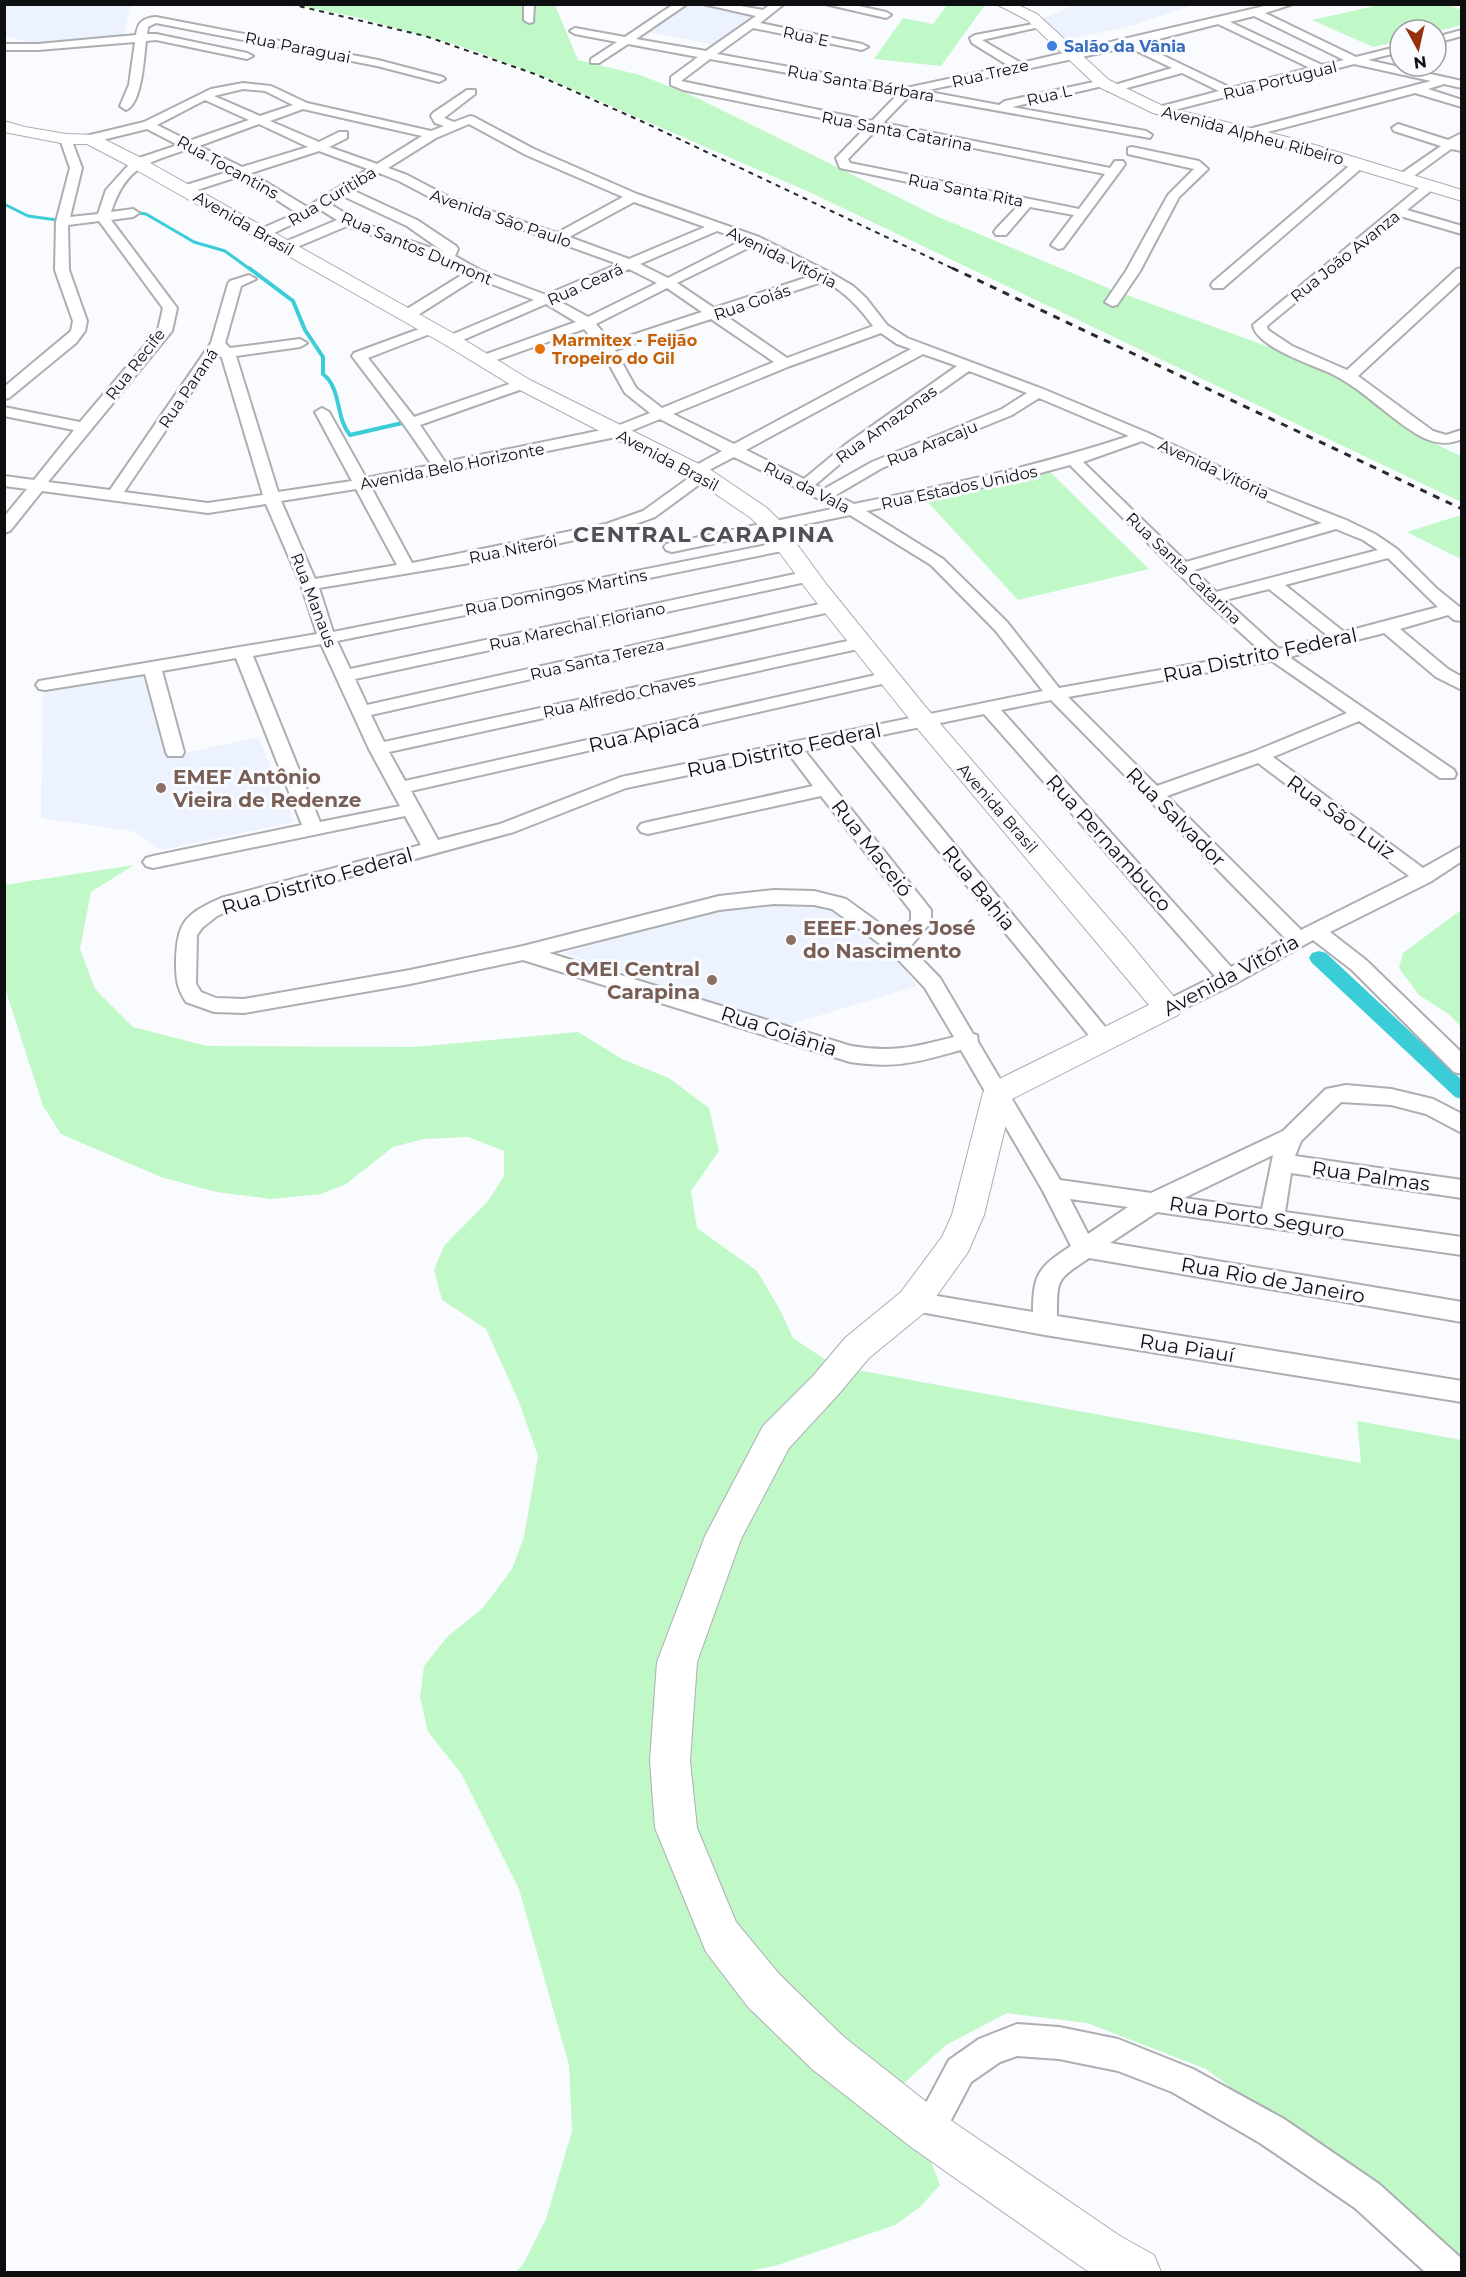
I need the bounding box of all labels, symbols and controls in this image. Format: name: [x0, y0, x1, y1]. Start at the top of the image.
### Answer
north arrow: [1388, 18, 1448, 78]
street label: Rua E: [781, 22, 831, 51]
street label: Rua Paraguai: [243, 28, 352, 67]
place label: Salão da Vânia: [1064, 37, 1186, 56]
marker: Salão da Vânia: [1045, 39, 1059, 53]
text: N: [1412, 52, 1428, 73]
street label: Rua Treze: [950, 55, 1030, 92]
street label: Rua Portugual: [1221, 57, 1339, 104]
street label: Rua Santa Bárbara: [786, 61, 936, 106]
street label: Rua L: [1025, 81, 1074, 110]
street label: Avenida Alpheu Ribeiro: [1160, 102, 1346, 169]
street label: Rua Santa Catarina: [820, 108, 974, 155]
street label: Rua Tocantins: [174, 132, 282, 203]
street label: Rua Curitiba: [285, 163, 380, 230]
street label: Rua Santa Rita: [907, 170, 1025, 211]
street label: Avenida São Paulo: [428, 185, 574, 252]
street label: Avenida Brasil: [190, 187, 297, 260]
street label: Rua João Avanza: [1287, 207, 1404, 306]
street label: Rua Santos Dumont: [338, 208, 496, 289]
street label: Avenida Vitória: [724, 223, 840, 292]
street label: Rua Ceará: [544, 259, 626, 310]
street label: Rua Goiás: [711, 280, 793, 324]
street label: Rua Recife: [102, 325, 169, 404]
place label: Marmitex - Feijão Tropeiro do Gil: [552, 331, 697, 368]
marker: Marmitex - Feijão Tropeiro do Gil: [533, 342, 547, 356]
street label: Rua Paraná: [155, 345, 222, 432]
street label: Rua Amazonas: [832, 381, 941, 467]
street label: Rua Aracaju: [884, 417, 980, 470]
street label: Avenida Brasil: [614, 426, 722, 495]
street label: Avenida Vitória: [1155, 435, 1272, 503]
street label: Avenida Belo Horizonte: [358, 439, 546, 494]
street label: Rua da Vala: [761, 458, 853, 517]
street label: Rua Estados Unidos: [879, 462, 1039, 513]
street label: Rua Santa Catarina: [1122, 508, 1245, 628]
district label: CENTRAL CARAPINA: [573, 521, 835, 548]
street label: Rua Niterói: [467, 532, 559, 567]
street label: Rua Manaus: [287, 550, 340, 650]
street label: Rua Domingos Martins: [463, 565, 649, 619]
street label: Rua Marechal Floriano: [487, 599, 667, 654]
street label: Rua Distrito Federal: [1161, 623, 1359, 687]
street label: Rua Santa Tereza: [528, 635, 666, 684]
street label: Rua Alfredo Chaves: [541, 671, 697, 722]
street label: Rua Apiacá: [586, 709, 702, 757]
street label: Rua Distrito Federal: [685, 718, 883, 782]
street label: Avenida Brasil: [954, 760, 1042, 857]
street label: Rua Salvador: [1121, 762, 1231, 872]
place label: EMEF Antônio Vieira de Redenze: [172, 765, 361, 812]
street label: Rua Pernambuco: [1041, 770, 1177, 916]
street label: Rua São Luiz: [1282, 770, 1400, 864]
marker: EMEF Antônio Vieira de Redenze: [154, 781, 168, 795]
street label: Rua Maceió: [827, 795, 917, 901]
street label: Rua Bahia: [937, 841, 1021, 935]
street label: Rua Distrito Federal: [219, 842, 415, 920]
place label: EEEF Jones José do Nascimento: [803, 916, 976, 963]
street label: Avenida Vitória: [1159, 929, 1303, 1021]
marker: EEEF Jones José do Nascimento: [784, 933, 798, 947]
place label: CMEI Central Carapina: [565, 957, 700, 1004]
marker: CMEI Central Carapina: [705, 973, 719, 987]
street label: Rua Goiânia: [718, 1001, 840, 1061]
street label: Rua Palmas: [1310, 1156, 1432, 1196]
street label: Rua Porto Seguro: [1168, 1191, 1346, 1243]
street label: Rua Rio de Janeiro: [1179, 1252, 1367, 1308]
street label: Rua Piauí: [1138, 1329, 1238, 1368]

